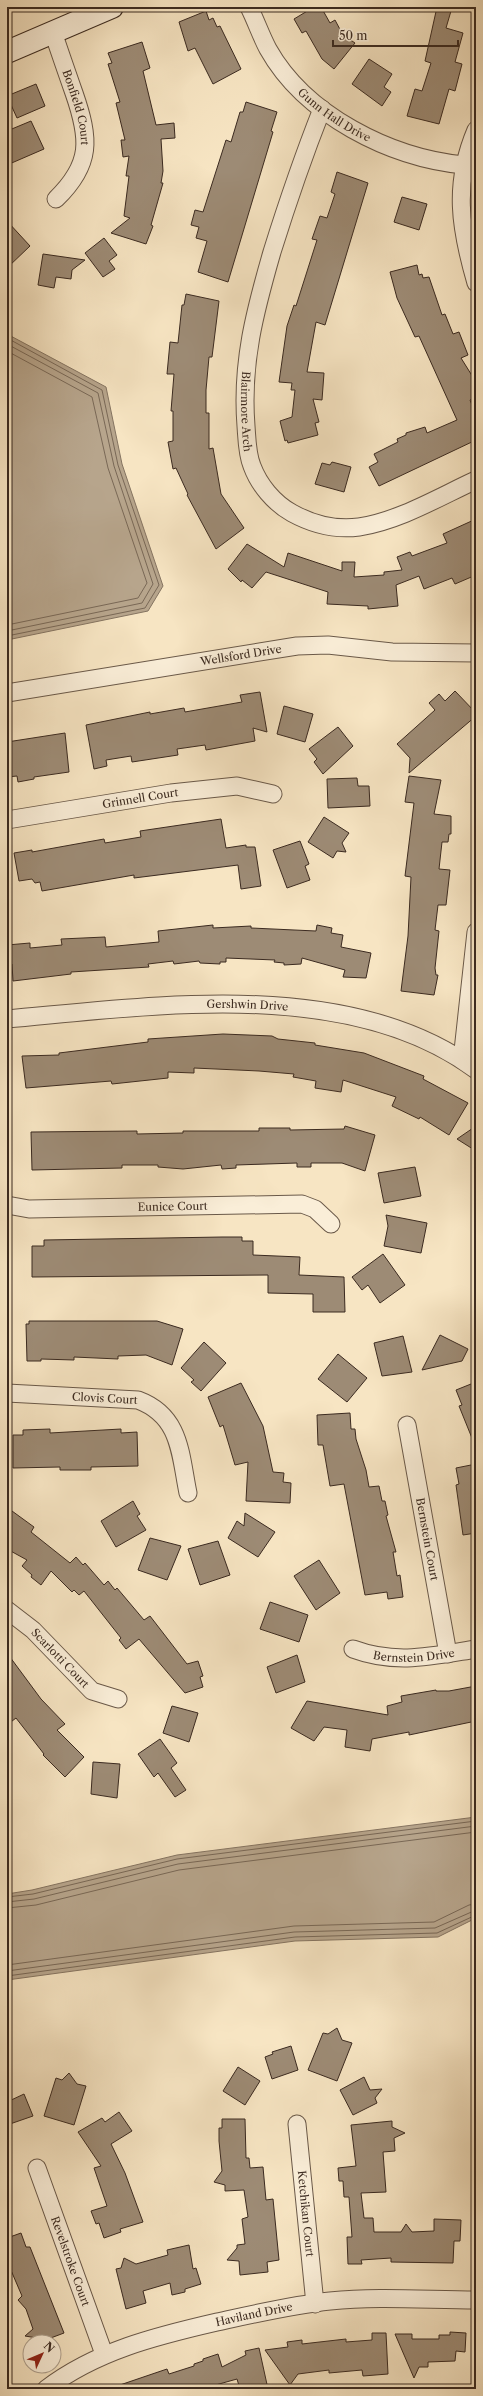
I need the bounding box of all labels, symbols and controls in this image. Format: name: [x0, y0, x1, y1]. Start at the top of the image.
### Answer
scale bar: [333, 22, 458, 48]
text: 50 m: [339, 28, 368, 43]
street label: Bonfield Court: [59, 68, 92, 145]
street label: Gunn Hall Drive: [295, 85, 373, 145]
street label: Blairmore Arch: [238, 371, 255, 452]
street label: Wellsford Drive: [198, 642, 283, 669]
street label: Grinnell Court: [101, 785, 179, 811]
street label: Gershwin Drive: [206, 997, 289, 1014]
street label: Eunice Court: [137, 1199, 208, 1214]
street label: Clovis Court: [72, 1389, 138, 1407]
street label: Bernstein Court: [413, 1497, 442, 1582]
street label: Scarlotti Court: [28, 1625, 92, 1691]
street label: Bernstein Drive: [372, 1646, 456, 1665]
street label: Ketchikan Court: [295, 2170, 317, 2257]
street label: Revelstroke Court: [48, 2214, 93, 2308]
street label: Haviland Drive: [214, 2299, 294, 2329]
north arrow: [22, 2334, 62, 2374]
text: N: [41, 2339, 58, 2356]

